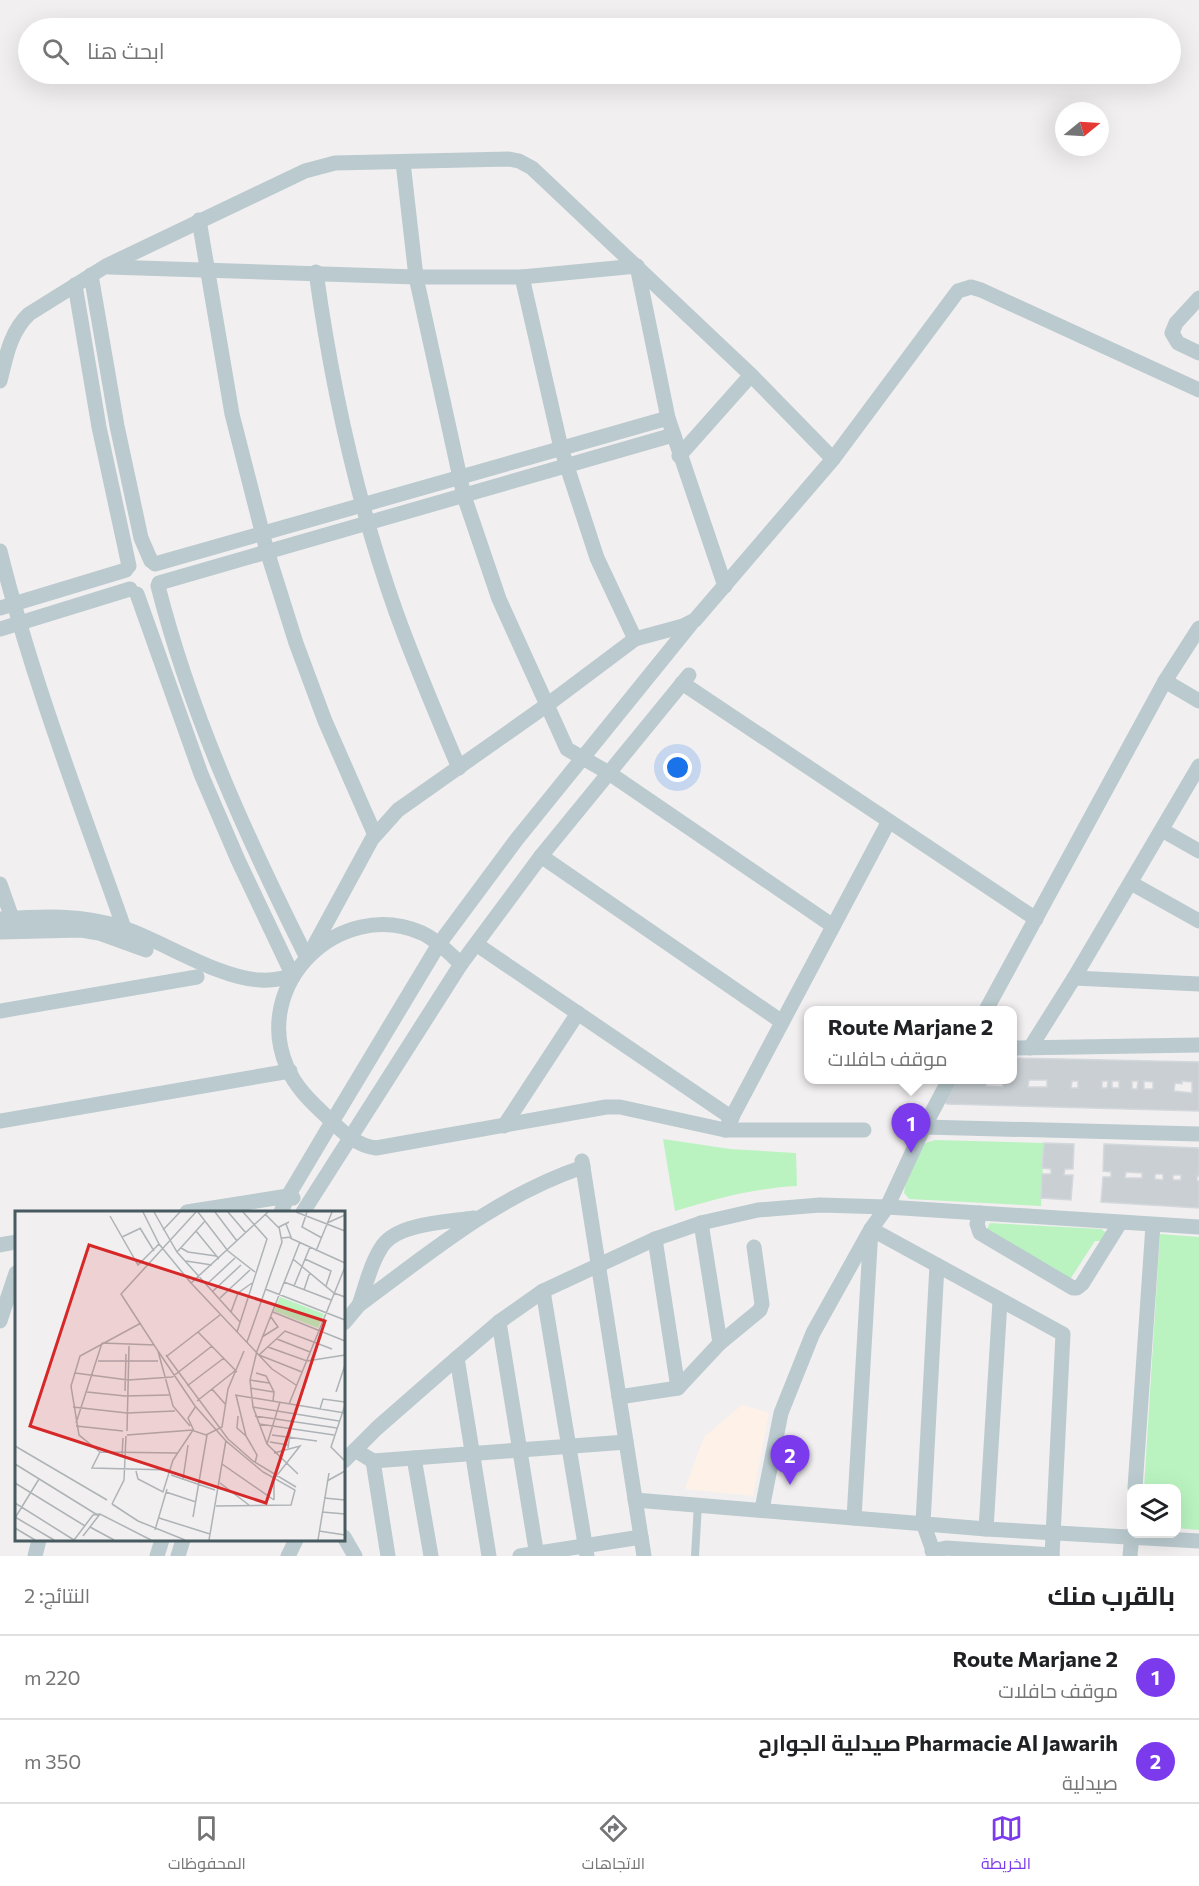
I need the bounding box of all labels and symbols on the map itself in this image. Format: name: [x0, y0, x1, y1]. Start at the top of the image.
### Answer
north arrow: [1055, 102, 1109, 156]
your location: [663, 753, 692, 782]
pin: 1: [892, 1104, 930, 1153]
inset map: [15, 1211, 345, 1541]
pin: 2: [770, 1436, 810, 1485]

